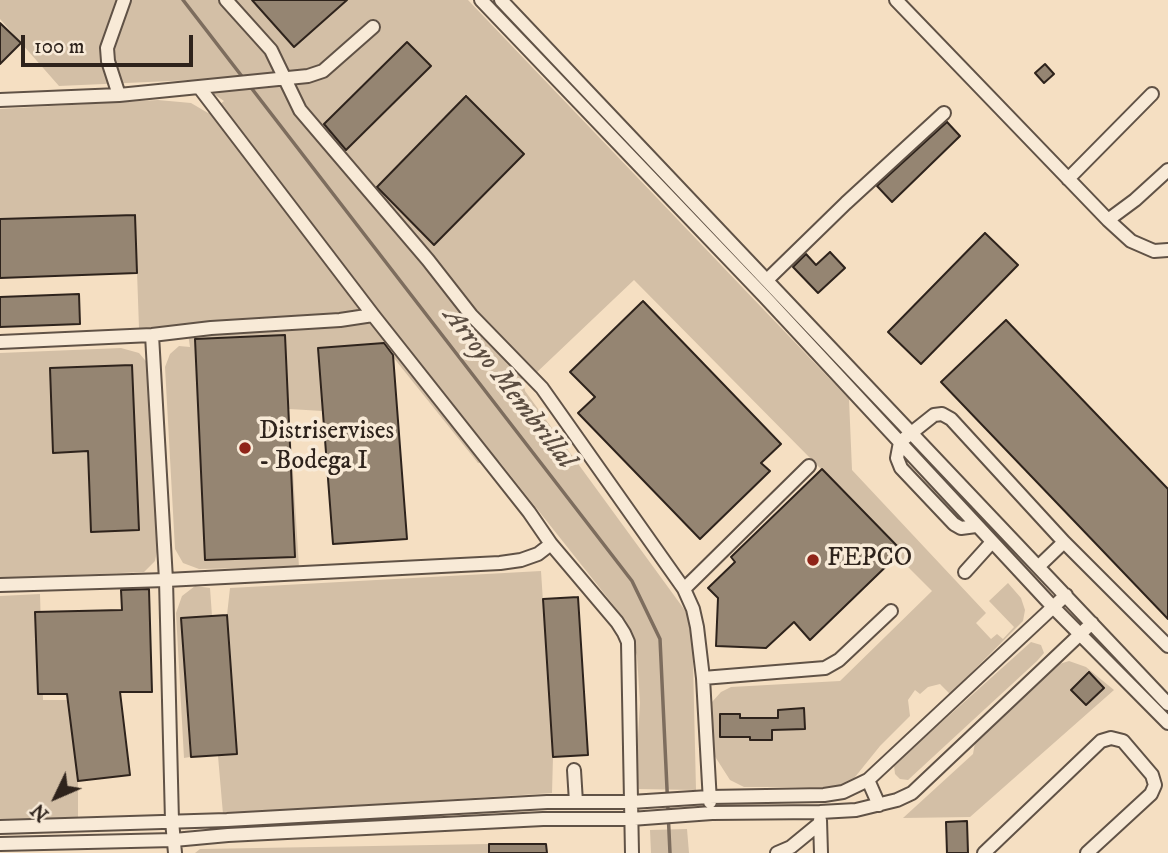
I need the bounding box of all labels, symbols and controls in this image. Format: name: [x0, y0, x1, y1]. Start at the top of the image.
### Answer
scale bar: [24, 21, 196, 65]
text: 100 m: [34, 34, 85, 60]
water label: Arroyo Membrillal: [434, 302, 582, 476]
place label: Distriservises - Bodega I: [259, 417, 394, 478]
marker: Distriservises - Bodega I: [237, 440, 253, 456]
place label: FEPCO: [827, 544, 912, 576]
marker: FEPCO: [805, 552, 821, 568]
north arrow: [21, 762, 91, 832]
text: N: [27, 798, 54, 826]

